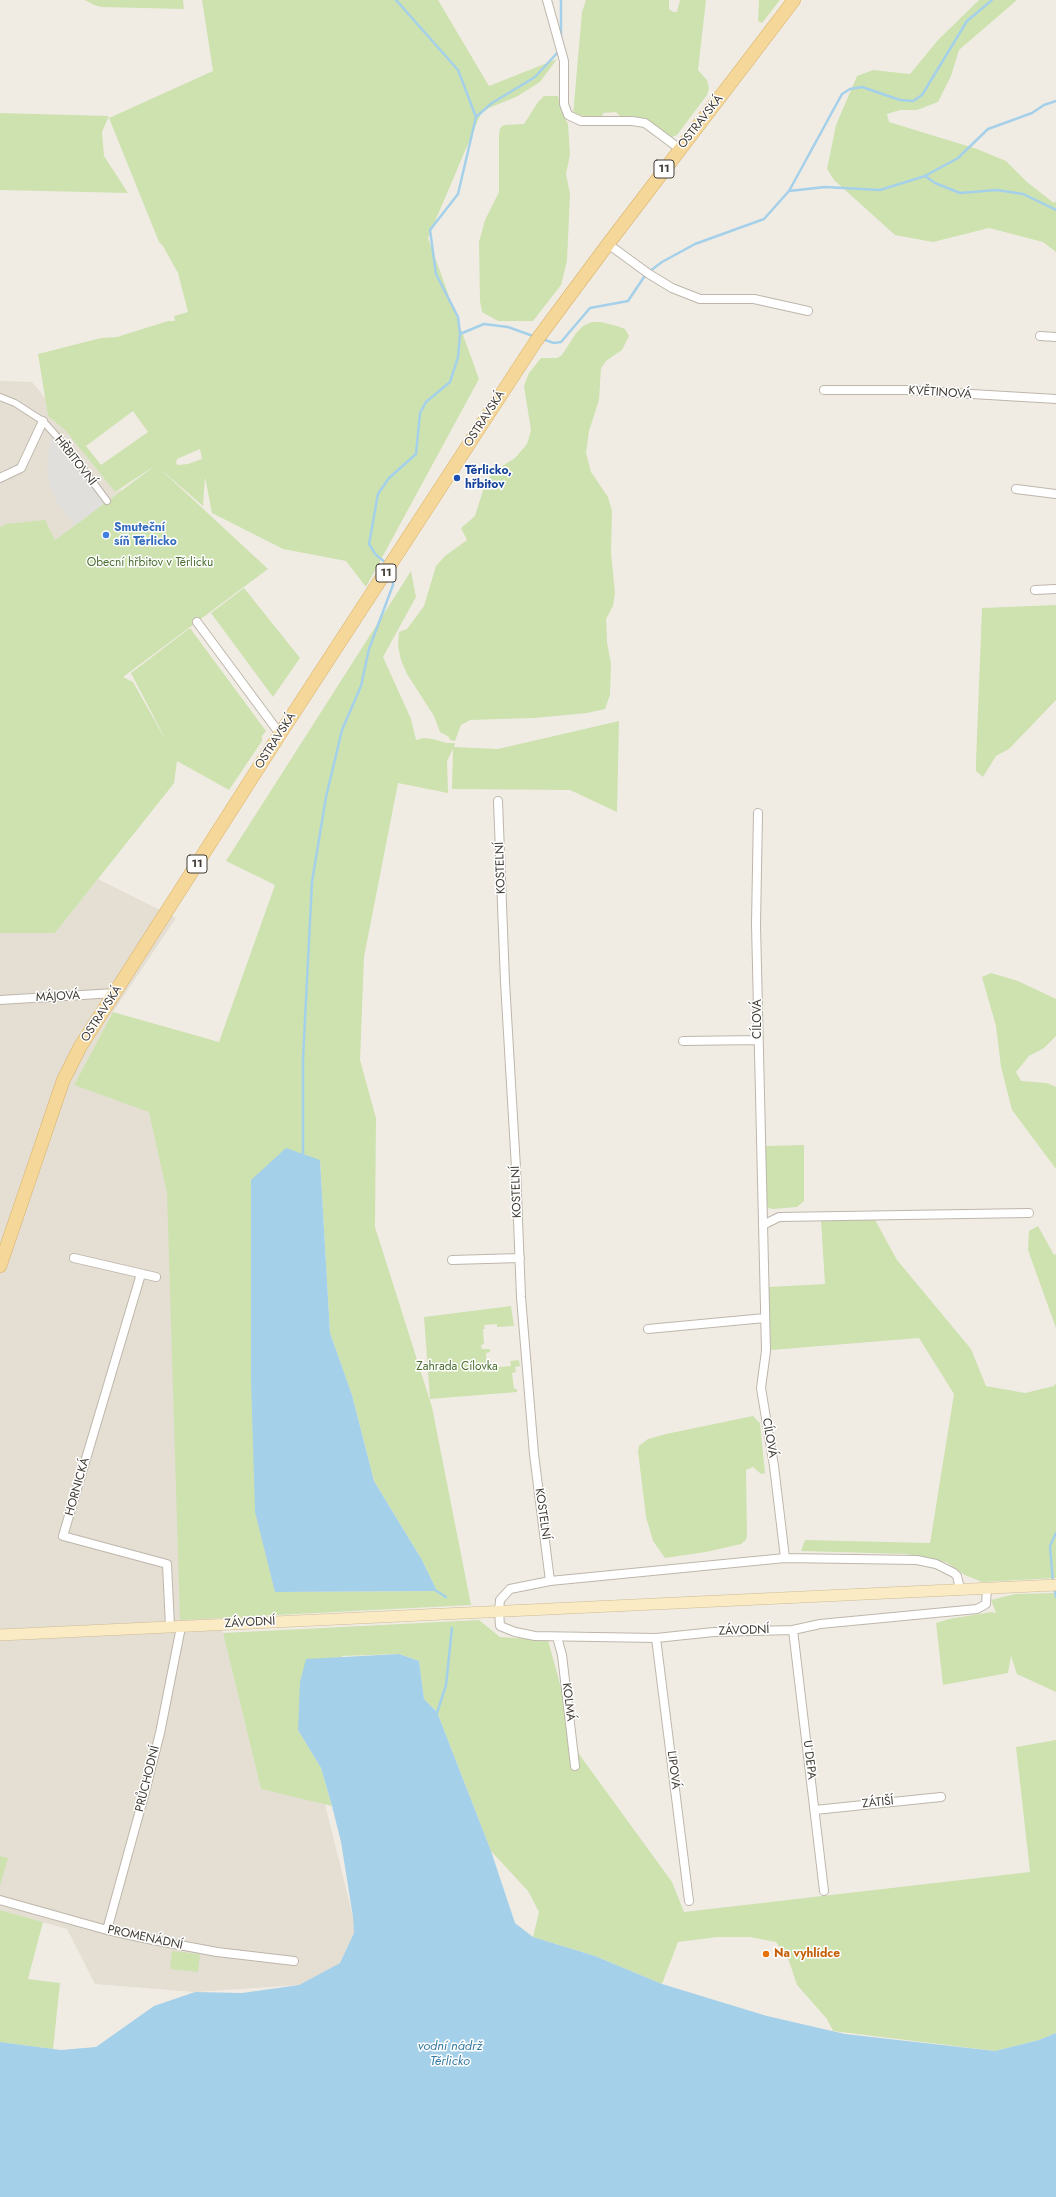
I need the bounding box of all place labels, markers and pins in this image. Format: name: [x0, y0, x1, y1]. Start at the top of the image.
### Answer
place label: Těrlicko, hřbitov: [465, 464, 512, 492]
marker: Těrlicko, hřbitov: [452, 473, 462, 483]
place label: Smuteční síň Těrlicko: [114, 521, 177, 549]
marker: Smuteční síň Těrlicko: [101, 530, 111, 540]
place label: Na vyhlídce: [774, 1947, 840, 1961]
marker: Na vyhlídce: [761, 1949, 771, 1959]

